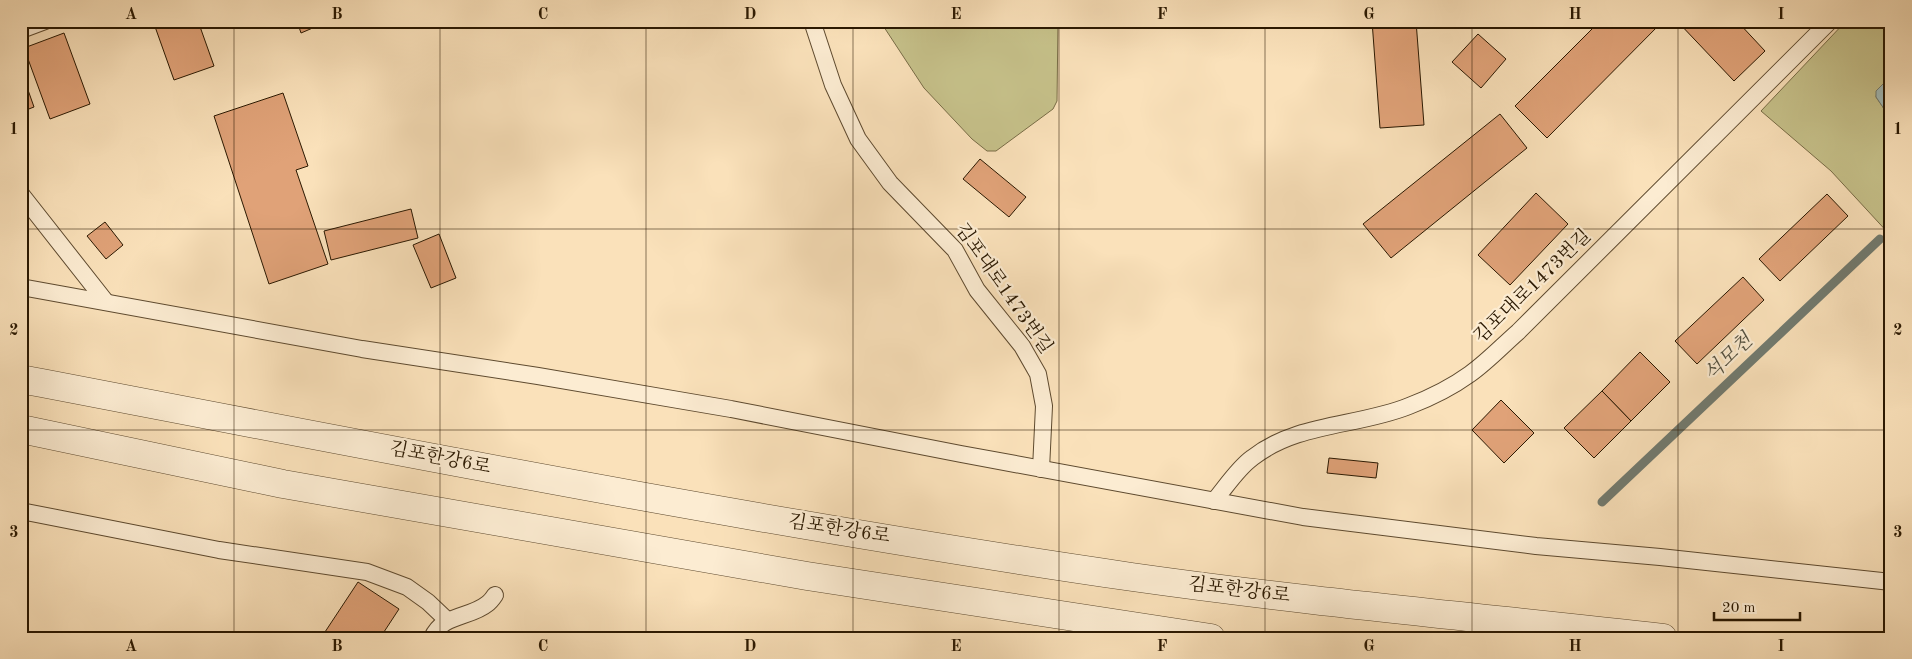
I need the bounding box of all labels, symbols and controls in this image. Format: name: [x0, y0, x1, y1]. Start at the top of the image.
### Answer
text: A: [125, 7, 137, 23]
text: B: [331, 7, 343, 23]
text: C: [538, 7, 548, 23]
text: D: [744, 7, 756, 23]
text: E: [950, 7, 962, 23]
text: F: [1157, 7, 1168, 23]
text: G: [1363, 7, 1375, 23]
text: H: [1568, 7, 1582, 23]
text: I: [1777, 7, 1785, 23]
text: 1: [9, 122, 19, 138]
text: 1: [1893, 122, 1903, 138]
street label: 김포대로1473번길: [951, 219, 1057, 358]
street label: 김포대로1473번길: [1470, 225, 1595, 347]
text: 2: [9, 323, 19, 339]
text: 2: [1893, 323, 1903, 339]
water label: 석모천: [1699, 327, 1758, 385]
street label: 김포한강6로: [388, 438, 493, 478]
street label: 김포한강6로: [787, 511, 892, 547]
text: 3: [9, 525, 19, 541]
text: 3: [1893, 525, 1903, 541]
street label: 김포한강6로: [1187, 573, 1291, 607]
scale bar: [1714, 589, 1801, 621]
text: 20 m: [1722, 601, 1756, 616]
text: A: [125, 639, 137, 655]
text: B: [331, 639, 343, 655]
text: C: [538, 639, 548, 655]
text: D: [744, 639, 756, 655]
text: E: [950, 639, 962, 655]
text: F: [1157, 639, 1168, 655]
text: G: [1363, 639, 1375, 655]
text: H: [1568, 639, 1582, 655]
text: I: [1777, 639, 1785, 655]

